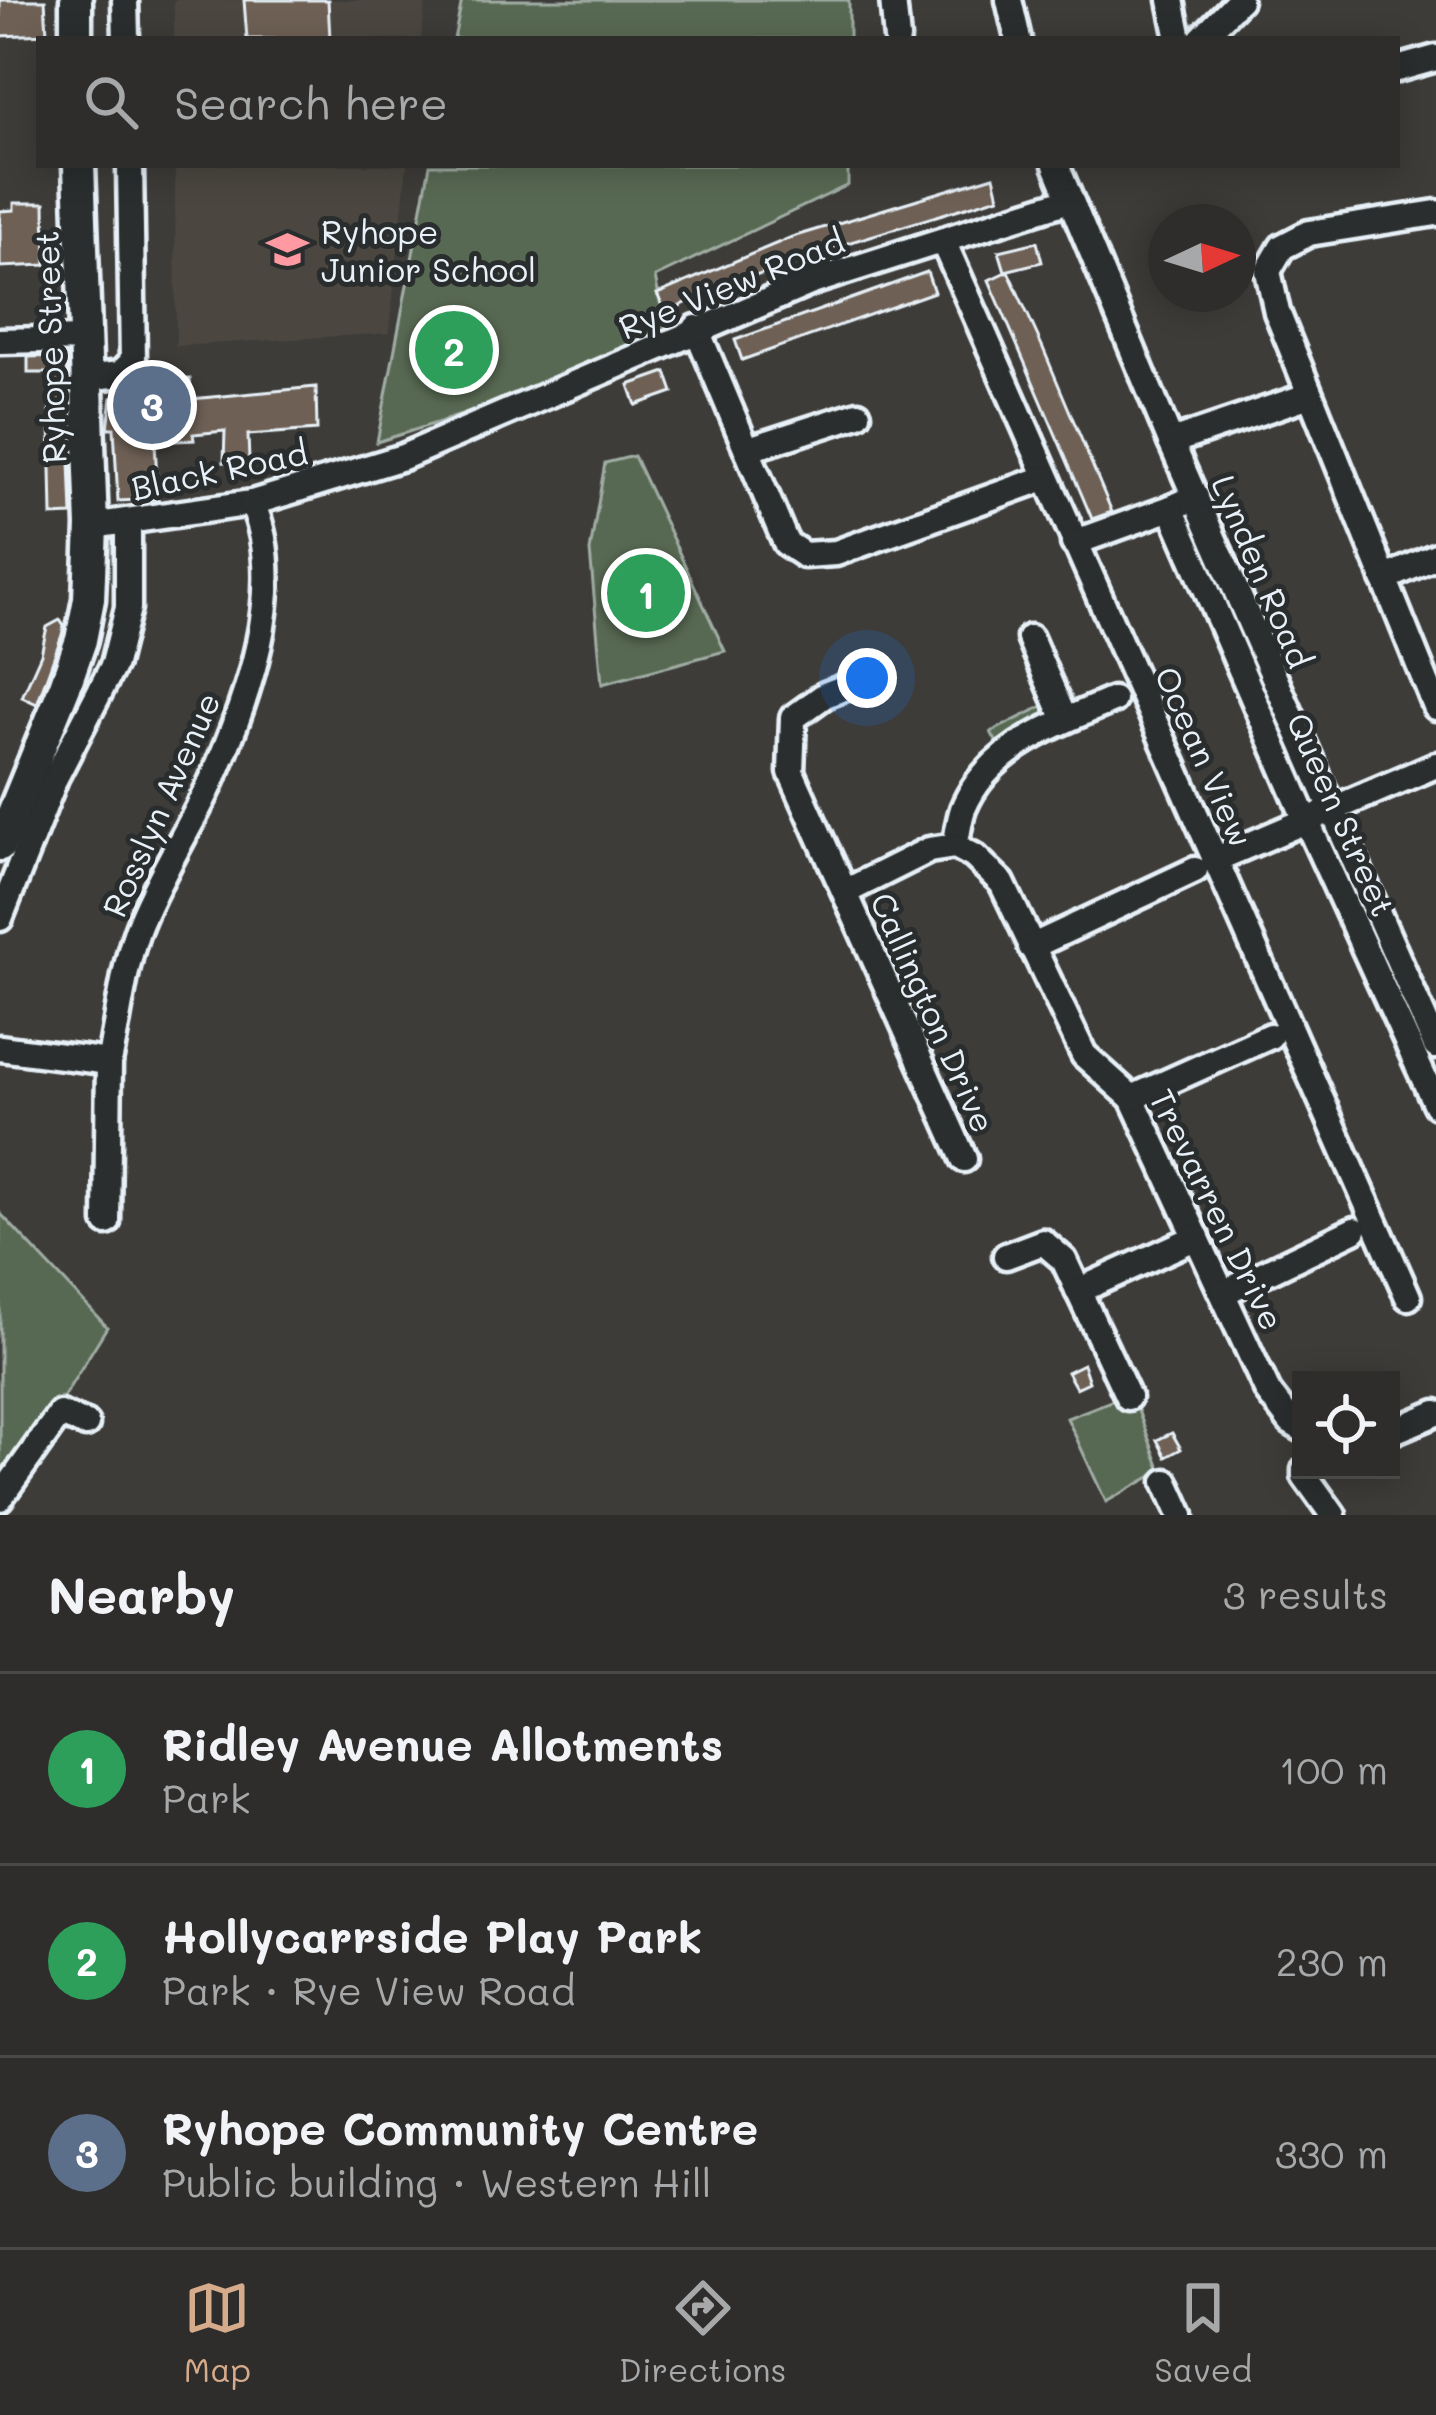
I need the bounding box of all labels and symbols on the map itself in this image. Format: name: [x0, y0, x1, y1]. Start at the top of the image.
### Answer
north arrow: [1148, 204, 1256, 312]
place label: Ryhope Junior School: [321, 209, 536, 290]
street label: Rye View Road: [612, 218, 850, 349]
school or university icon: Ryhope Junior School: [264, 226, 310, 272]
street label: Ryhope Street: [23, 230, 76, 464]
pin: 2: [415, 305, 493, 395]
pin: 3: [113, 360, 191, 450]
street label: Black Road: [127, 429, 311, 509]
street label: Lynden Road: [1202, 468, 1323, 674]
pin: 1: [607, 548, 685, 638]
your location: [837, 648, 897, 708]
street label: Ocean View: [1146, 659, 1264, 853]
street label: Rosslyn Avenue: [91, 685, 230, 923]
street label: Queen Street: [1278, 705, 1406, 923]
street label: Callington Drive: [862, 885, 1006, 1139]
street label: Trevarren Drive: [1141, 1081, 1295, 1337]

